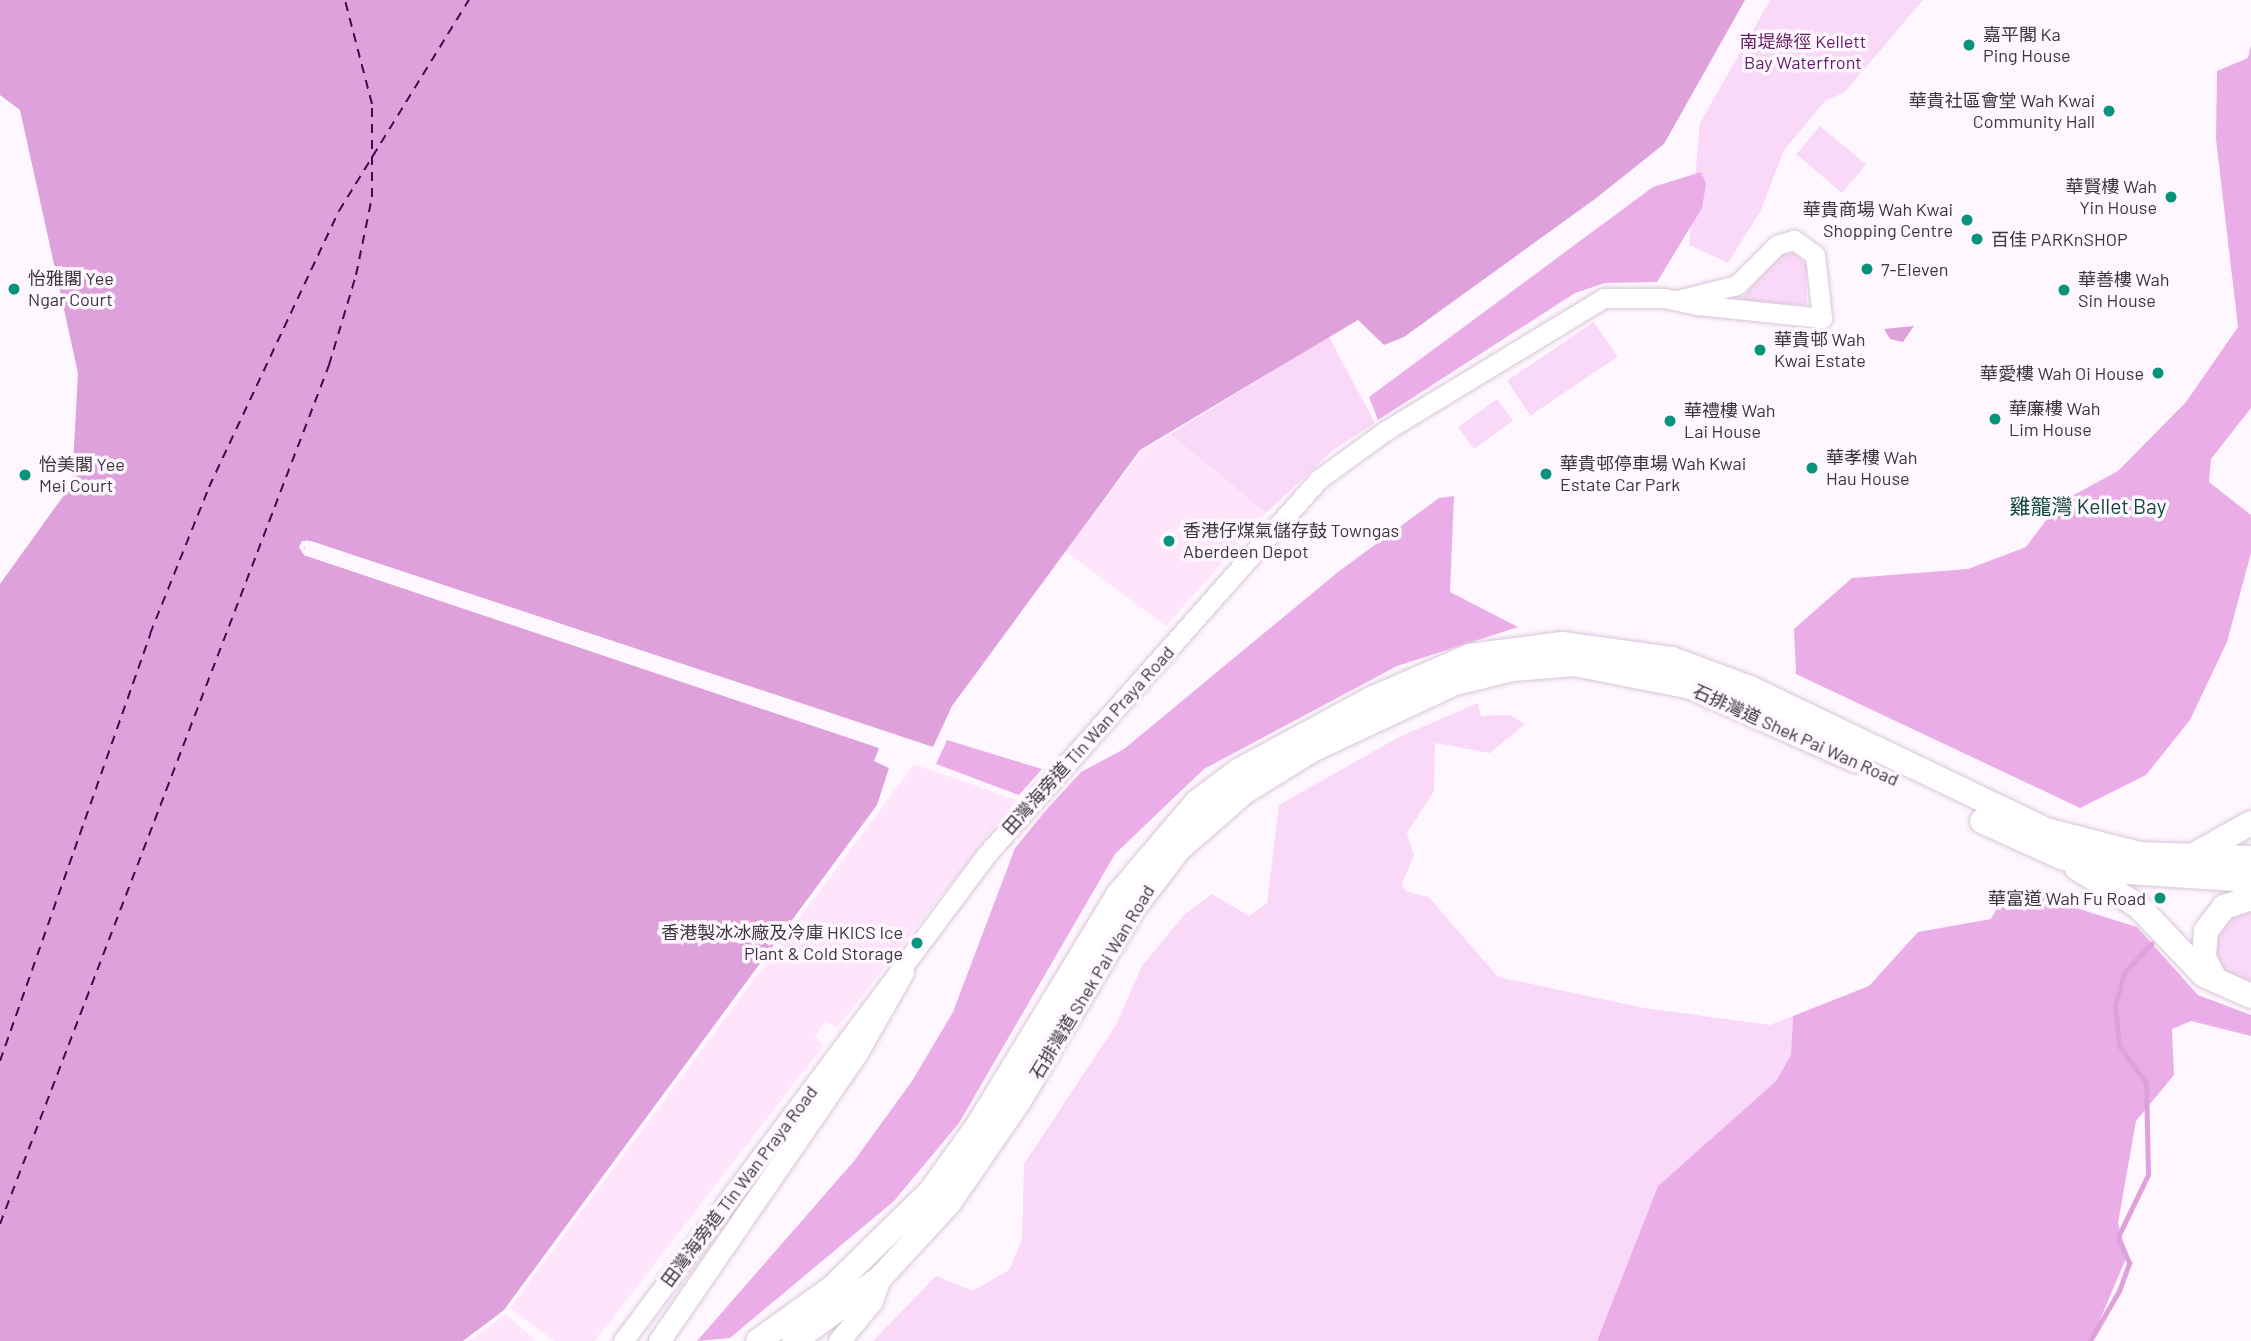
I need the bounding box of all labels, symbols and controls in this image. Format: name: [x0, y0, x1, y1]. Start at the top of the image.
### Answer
place label: 嘉平閣 Ka Ping House: [1983, 24, 2071, 66]
park label: 南堤綠徑 Kellett Bay Waterfront: [1740, 31, 1866, 74]
marker: 嘉平閣 Ka Ping House: [1961, 37, 1977, 53]
place label: 華貴社區會堂 Wah Kwai Community Hall: [1909, 90, 2095, 132]
marker: 華貴社區會堂 Wah Kwai Community Hall: [2101, 103, 2117, 119]
place label: 華賢樓 Wah Yin House: [2066, 176, 2157, 218]
marker: 華賢樓 Wah Yin House: [2163, 189, 2179, 205]
place label: 華貴商場 Wah Kwai Shopping Centre: [1803, 199, 1953, 242]
marker: 華貴商場 Wah Kwai Shopping Centre: [1959, 212, 1975, 228]
place label: 百佳 PARKnSHOP: [1991, 228, 2128, 250]
marker: 百佳 PARKnSHOP: [1969, 231, 1985, 247]
place label: 7-Eleven: [1881, 258, 1949, 280]
marker: 7-Eleven: [1859, 261, 1875, 277]
place label: 怡雅閣 Yee Ngar Court: [28, 268, 114, 310]
place label: 華善樓 Wah Sin House: [2078, 269, 2169, 312]
marker: 怡雅閣 Yee Ngar Court: [6, 281, 22, 297]
marker: 華善樓 Wah Sin House: [2056, 282, 2072, 298]
place label: 華貴邨 Wah Kwai Estate: [1774, 329, 1866, 372]
marker: 華貴邨 Wah Kwai Estate: [1752, 342, 1768, 358]
place label: 華愛樓 Wah Oi House: [1980, 362, 2144, 384]
marker: 華愛樓 Wah Oi House: [2150, 365, 2166, 381]
place label: 華廉樓 Wah Lim House: [2009, 398, 2100, 440]
place label: 華禮樓 Wah Lai House: [1684, 400, 1775, 442]
marker: 華廉樓 Wah Lim House: [1987, 411, 2003, 427]
marker: 華禮樓 Wah Lai House: [1662, 413, 1678, 429]
place label: 華孝樓 Wah Hau House: [1826, 447, 1917, 490]
place label: 華貴邨停車場 Wah Kwai Estate Car Park: [1560, 453, 1746, 496]
place label: 怡美閣 Yee Mei Court: [39, 454, 125, 496]
marker: 華孝樓 Wah Hau House: [1804, 460, 1820, 476]
marker: 華貴邨停車場 Wah Kwai Estate Car Park: [1538, 466, 1554, 482]
marker: 怡美閣 Yee Mei Court: [17, 467, 33, 483]
district label: 雞籠灣 Kellet Bay: [2010, 493, 2166, 519]
place label: 香港仔煤氣儲存鼓 Towngas Aberdeen Depot: [1183, 520, 1399, 562]
marker: 香港仔煤氣儲存鼓 Towngas Aberdeen Depot: [1161, 533, 1177, 549]
street label: 田灣海旁道 Tin Wan Praya Road: [998, 641, 1178, 839]
street label: 石排灣道 Shek Pai Wan Road: [1690, 680, 1902, 790]
street label: 石排灣道 Shek Pai Wan Road: [1025, 881, 1159, 1083]
place label: 華富道 Wah Fu Road: [1988, 887, 2146, 909]
marker: 華富道 Wah Fu Road: [2152, 890, 2168, 906]
place label: 香港製冰冰廠及冷庫 HKICS Ice Plant & Cold Storage: [661, 922, 903, 964]
marker: 香港製冰冰廠及冷庫 HKICS Ice Plant & Cold Storage: [909, 935, 925, 951]
street label: 田灣海旁道 Tin Wan Praya Road: [656, 1081, 822, 1291]

